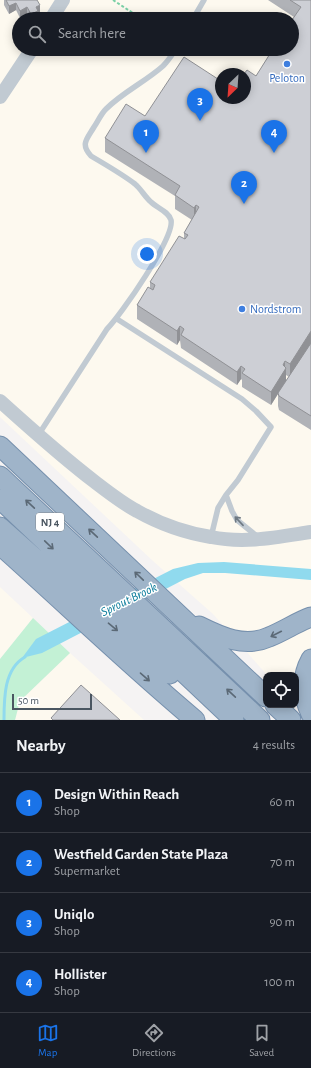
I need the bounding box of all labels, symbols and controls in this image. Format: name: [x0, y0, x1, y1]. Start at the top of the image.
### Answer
search box: [12, 12, 299, 56]
icon: search: [26, 23, 48, 45]
text: Search here: [58, 26, 126, 41]
marker: Peloton: [282, 59, 292, 69]
north arrow: [215, 68, 251, 104]
place label: Peloton: [269, 72, 305, 84]
pin: 3: [187, 88, 213, 121]
pin: 1: [133, 120, 159, 153]
pin: 4: [261, 120, 287, 153]
pin: 2: [231, 171, 257, 204]
your location: [137, 244, 157, 264]
place label: Nordstrom: [250, 303, 301, 315]
marker: Nordstrom: [237, 304, 247, 314]
one-way arrow: [25, 499, 35, 509]
road number: NJ 4: [36, 513, 64, 531]
one-way arrow: [234, 516, 244, 526]
one-way arrow: [88, 528, 98, 538]
one-way arrow: [43, 541, 54, 550]
one-way arrow: [134, 571, 144, 581]
water label: Sprout Brook: [99, 581, 159, 619]
one-way arrow: [108, 623, 118, 632]
one-way arrow: [270, 631, 282, 638]
map controls: [263, 672, 299, 708]
button: locate: [263, 672, 299, 708]
one-way arrow: [140, 673, 150, 682]
one-way arrow: [226, 689, 236, 698]
scale bar: [12, 692, 92, 711]
text: 50 m: [18, 695, 39, 706]
text: Nearby: [16, 737, 66, 754]
text: 4 results: [253, 739, 295, 752]
text: Design Within Reach: [54, 787, 179, 802]
text: 1: [27, 796, 31, 809]
text: 60 m: [269, 796, 295, 809]
text: Shop: [54, 805, 80, 818]
text: Westfield Garden State Plaza: [54, 847, 228, 862]
text: 2: [26, 856, 32, 869]
text: 70 m: [270, 856, 295, 869]
text: Supermarket: [54, 865, 120, 878]
text: Uniqlo: [54, 907, 94, 922]
text: 3: [26, 916, 32, 929]
text: 90 m: [269, 916, 295, 929]
text: Shop: [54, 925, 80, 938]
text: Hollister: [54, 967, 106, 982]
text: 4: [26, 976, 32, 989]
text: 100 m: [264, 976, 295, 989]
text: Shop: [54, 985, 80, 998]
tab: Map: [37, 1022, 59, 1059]
tab: Directions: [132, 1022, 176, 1059]
tab: Saved: [249, 1022, 274, 1059]

